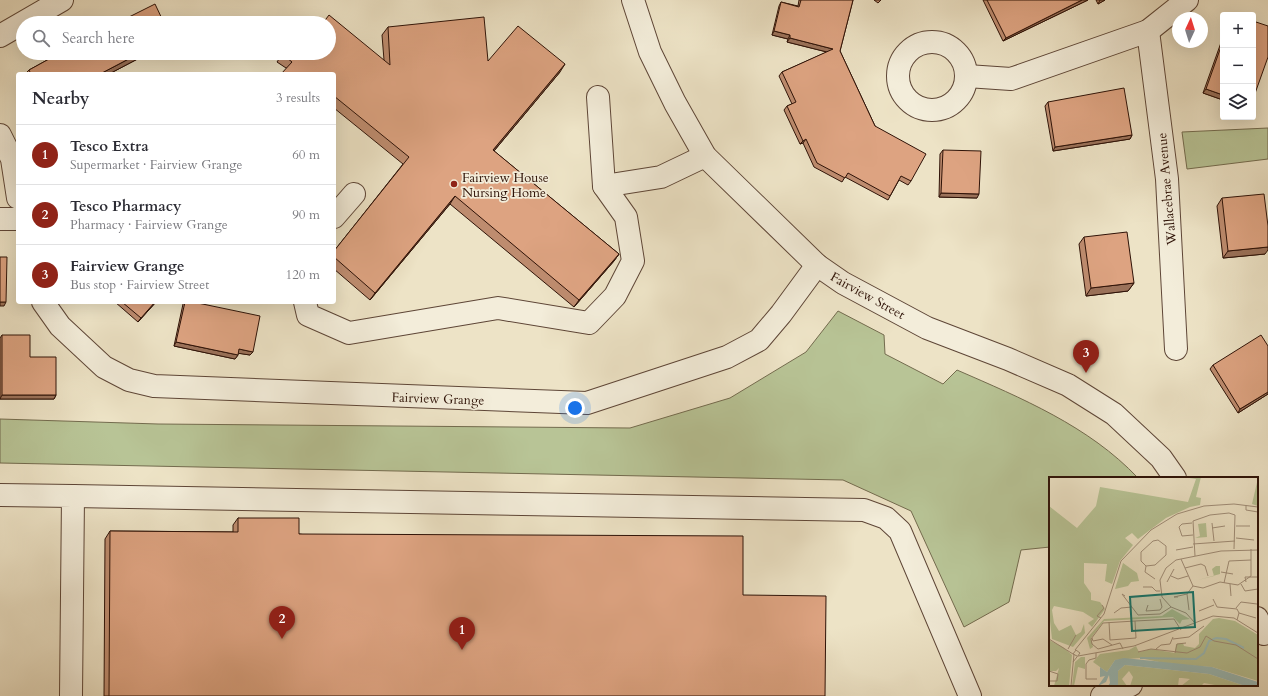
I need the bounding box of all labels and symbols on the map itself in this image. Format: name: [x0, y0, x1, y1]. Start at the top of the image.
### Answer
north arrow: [1172, 12, 1208, 48]
street label: Wallacebrae Avenue: [1153, 132, 1181, 247]
place label: Fairview House Nursing Home: [462, 169, 549, 202]
marker: Fairview House Nursing Home: [449, 179, 459, 189]
street label: Fairview Street: [827, 268, 908, 324]
pin: 3: [1073, 340, 1099, 373]
street label: Fairview Grange: [391, 388, 485, 410]
your location: [565, 398, 585, 418]
inset map: [1049, 477, 1258, 686]
pin: 2: [269, 606, 295, 639]
pin: 1: [449, 617, 475, 650]

